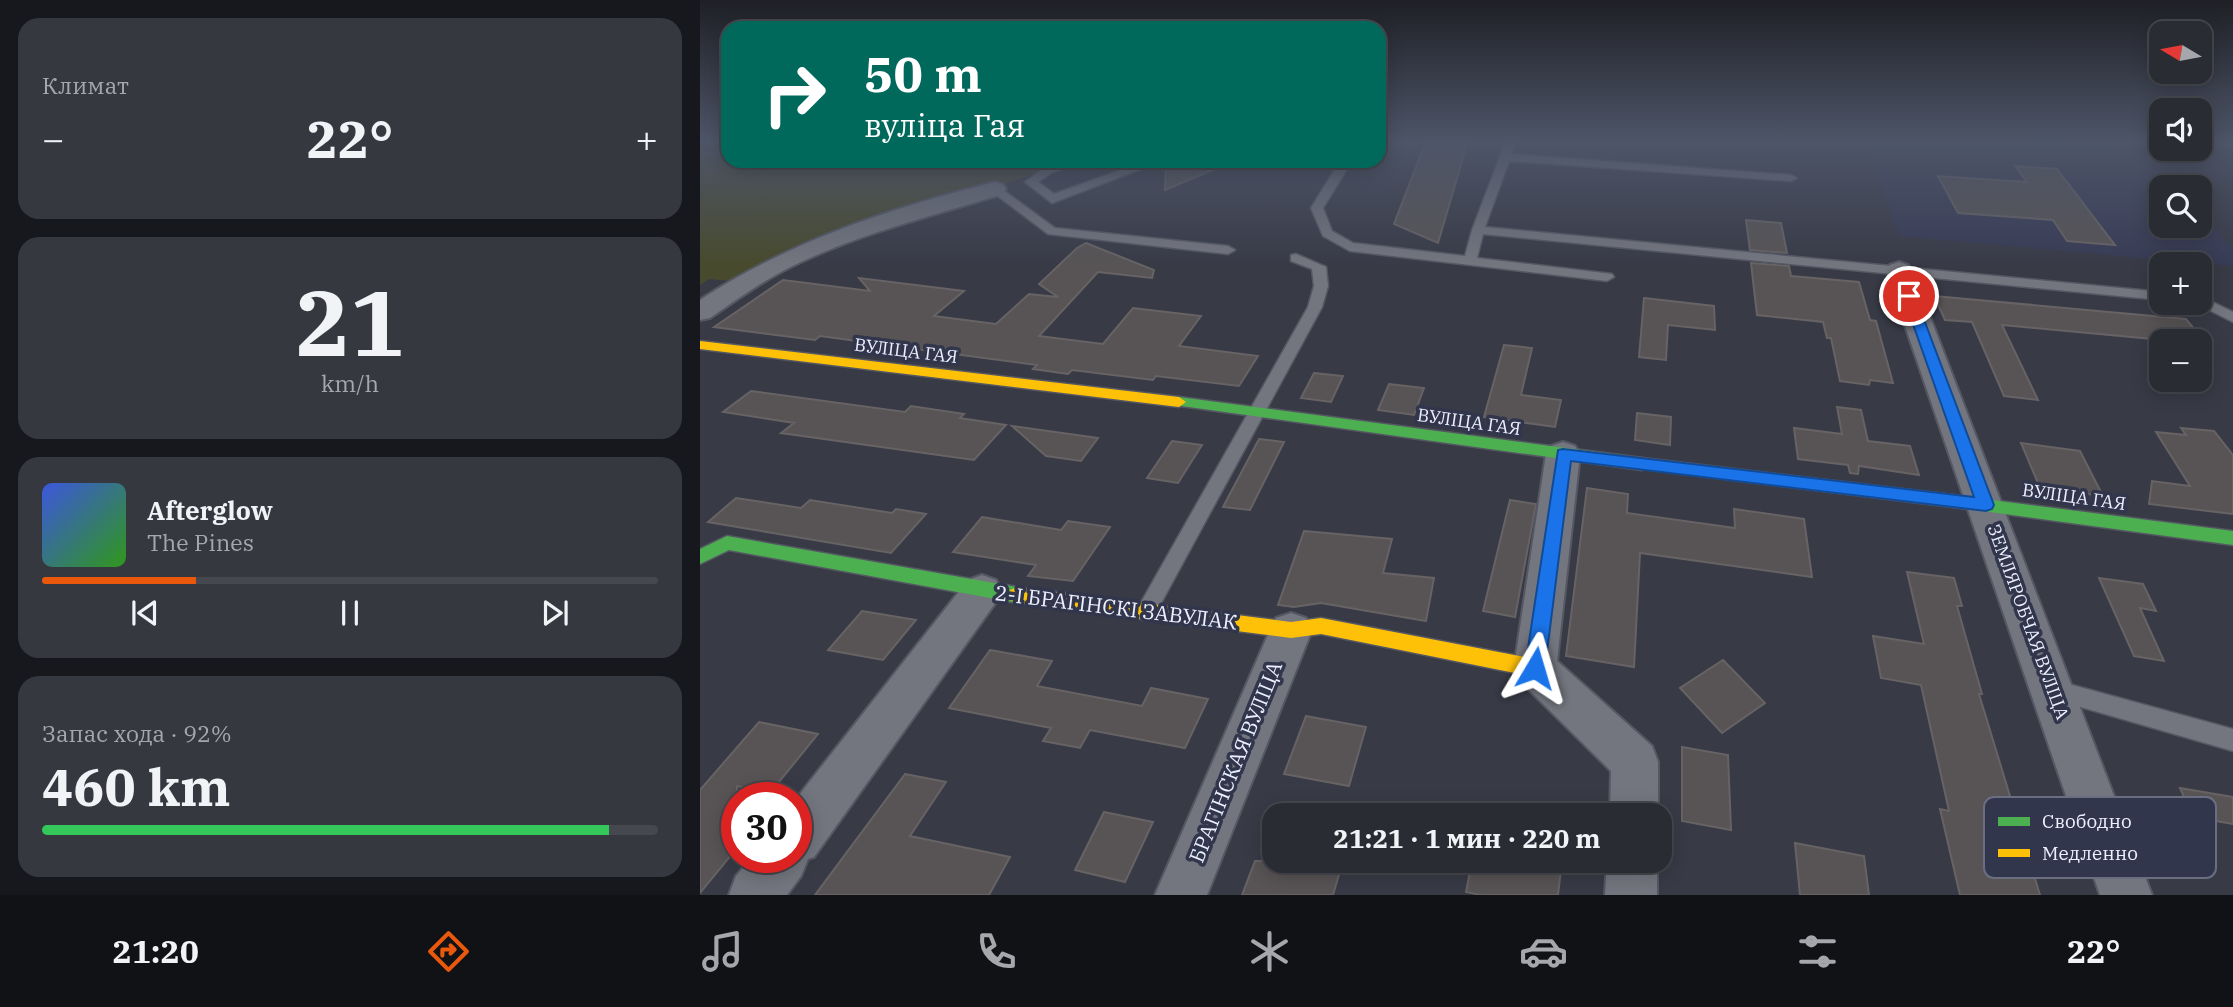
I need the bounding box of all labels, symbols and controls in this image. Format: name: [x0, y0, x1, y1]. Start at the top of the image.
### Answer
north arrow: [2149, 21, 2212, 84]
map controls: [2149, 21, 2212, 392]
text: 50 m: [864, 42, 982, 105]
icon: right: [749, 49, 840, 140]
text: Климат: [42, 70, 129, 100]
button: sound: [2149, 98, 2212, 161]
text: вуліца Гая: [864, 104, 1025, 146]
text: 22°: [307, 105, 393, 172]
text: −: [42, 114, 65, 163]
text: +: [635, 114, 658, 163]
button: search: [2149, 175, 2212, 238]
button: +: [2149, 252, 2212, 315]
text: 21: [295, 263, 405, 381]
pin: [1879, 266, 1939, 326]
icon: arrive: [1890, 277, 1928, 315]
button: −: [2149, 329, 2212, 392]
street label: ВУЛІЦА ГАЯ: [853, 333, 959, 368]
text: km/h: [321, 368, 379, 398]
street label: ВУЛІЦА ГАЯ: [1416, 403, 1522, 440]
street label: ВУЛІЦА ГАЯ: [2021, 478, 2127, 515]
text: Afterglow: [147, 493, 273, 527]
street label: ЗЕМЛЯРОБЧАЯ ВУЛІЦА: [1982, 521, 2075, 723]
text: The Pines: [147, 527, 254, 557]
street label: 2-І БРАГІНСКІ ЗАВУЛАК: [993, 578, 1239, 636]
icon: previous: [126, 594, 164, 632]
icon: pause: [331, 594, 369, 632]
icon: next: [536, 594, 574, 632]
position arrow: [1498, 631, 1572, 705]
street label: БРАГІНСКАЯ ВУЛІЦА: [1182, 656, 1289, 866]
text: Запас хода · 92%: [42, 718, 232, 748]
text: 460 km: [42, 753, 231, 820]
speed limit sign: 30: [721, 782, 812, 873]
legend: [1984, 797, 2216, 878]
text: Свободно: [2042, 809, 2132, 833]
text: 21:21 · 1 мин · 220 m: [1333, 821, 1601, 855]
text: Медленно: [2042, 841, 2138, 865]
icon: directions: [424, 927, 473, 976]
icon: music: [698, 927, 747, 976]
icon: phone: [972, 927, 1021, 976]
icon: climate: [1245, 927, 1294, 976]
icon: car: [1519, 927, 1568, 976]
icon: filters: [1793, 927, 1842, 976]
text: 21:20: [112, 930, 199, 972]
text: 22°: [2067, 930, 2121, 972]

